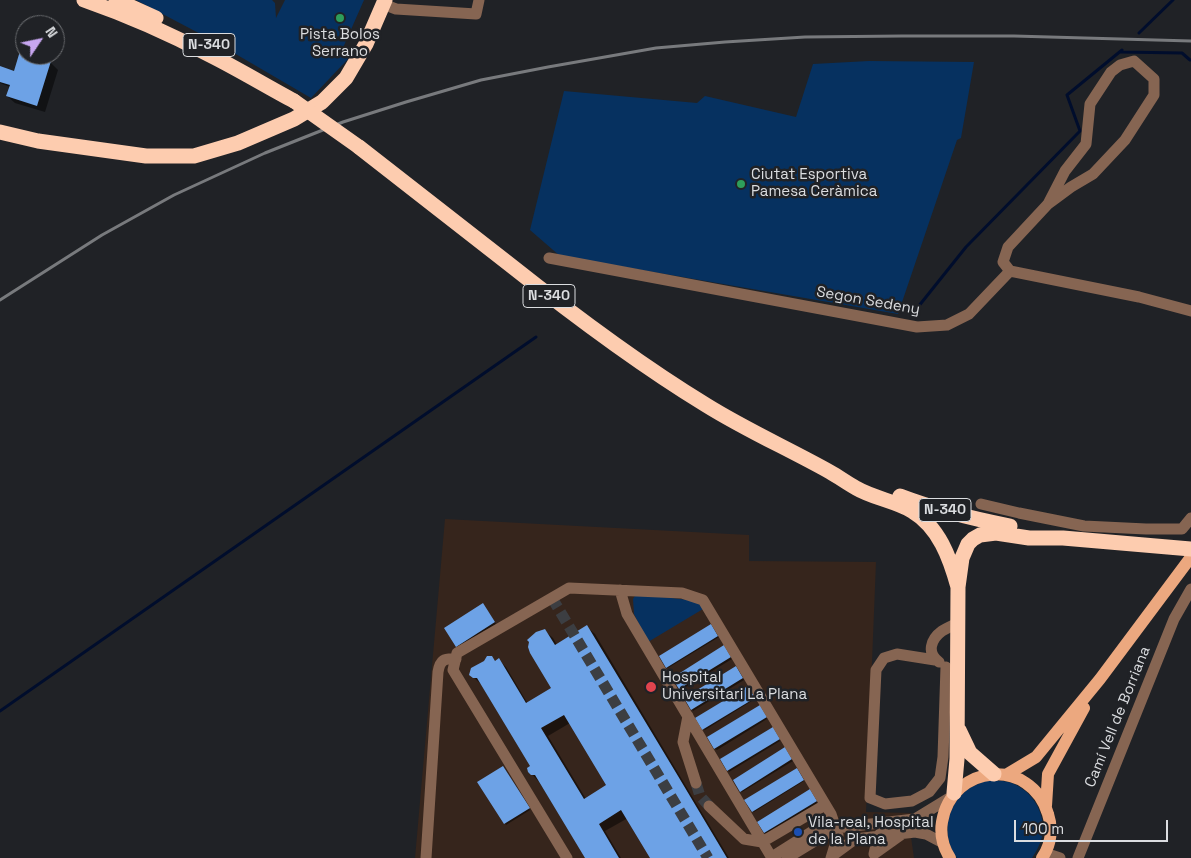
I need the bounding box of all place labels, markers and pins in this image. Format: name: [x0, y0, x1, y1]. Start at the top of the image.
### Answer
marker: Pista Bolos Serrano: [334, 12, 346, 24]
place label: Pista Bolos Serrano: [300, 26, 380, 61]
place label: Ciutat Esportiva Pamesa Ceràmica: [751, 166, 877, 201]
marker: Ciutat Esportiva Pamesa Ceràmica: [735, 178, 747, 190]
place label: Hospital Universitari La Plana: [662, 669, 807, 704]
marker: Hospital Universitari La Plana: [644, 680, 658, 694]
place label: Vila-real, Hospital de la Plana: [808, 814, 934, 849]
marker: Vila-real, Hospital de la Plana: [792, 826, 804, 838]

